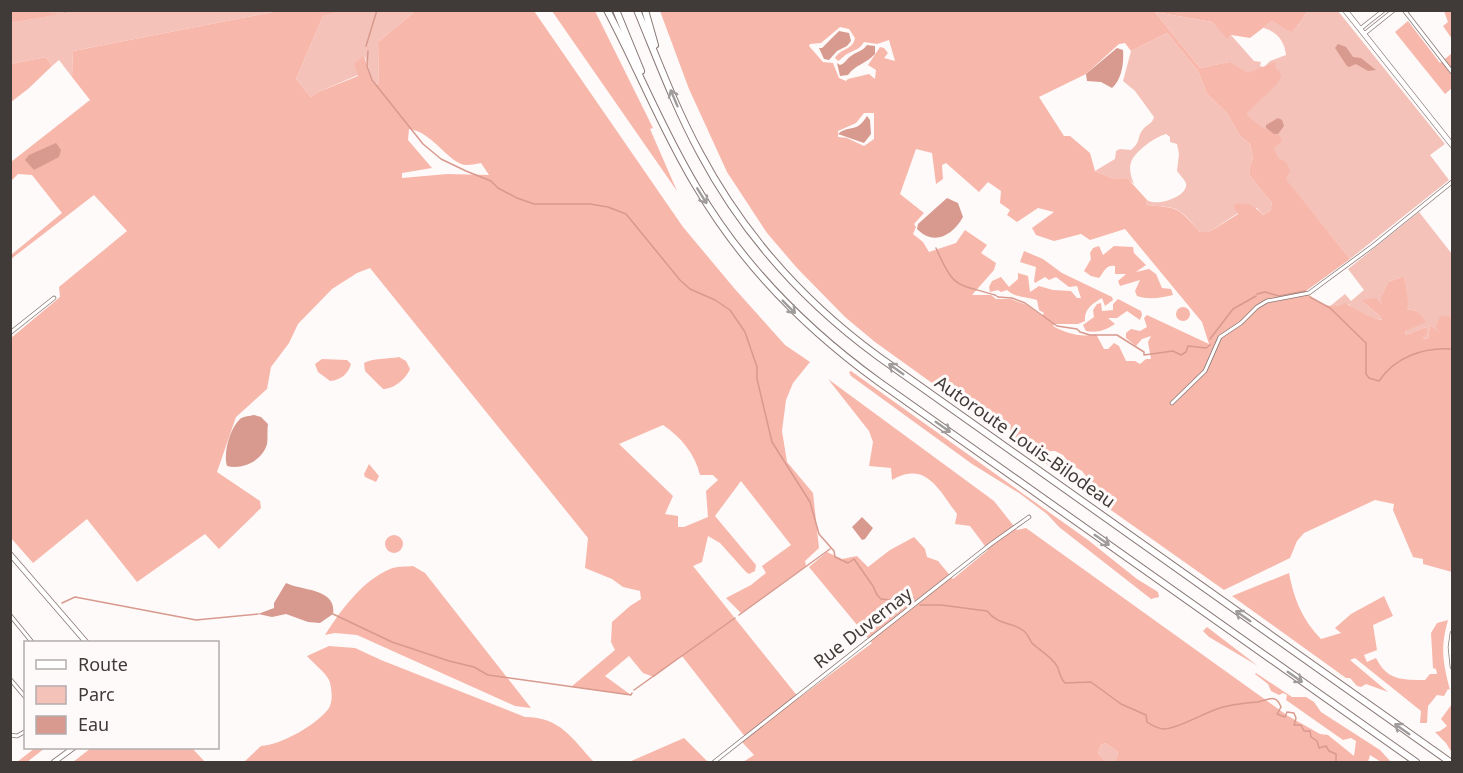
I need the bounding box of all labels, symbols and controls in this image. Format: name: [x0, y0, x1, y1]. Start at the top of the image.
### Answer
one-way arrow: [668, 89, 679, 108]
one-way arrow: [696, 187, 708, 204]
one-way arrow: [782, 299, 797, 314]
one-way arrow: [888, 363, 904, 375]
street label: Autoroute Louis-Bilodeau: [931, 370, 1121, 513]
one-way arrow: [934, 421, 950, 433]
one-way arrow: [1093, 534, 1109, 546]
street label: Rue Duvernay: [808, 581, 917, 673]
one-way arrow: [1236, 610, 1252, 622]
legend: [24, 641, 219, 749]
text: Route: [78, 652, 128, 676]
one-way arrow: [1287, 671, 1303, 683]
text: Parc: [78, 682, 115, 706]
text: Eau: [78, 712, 109, 736]
one-way arrow: [1395, 723, 1411, 735]

